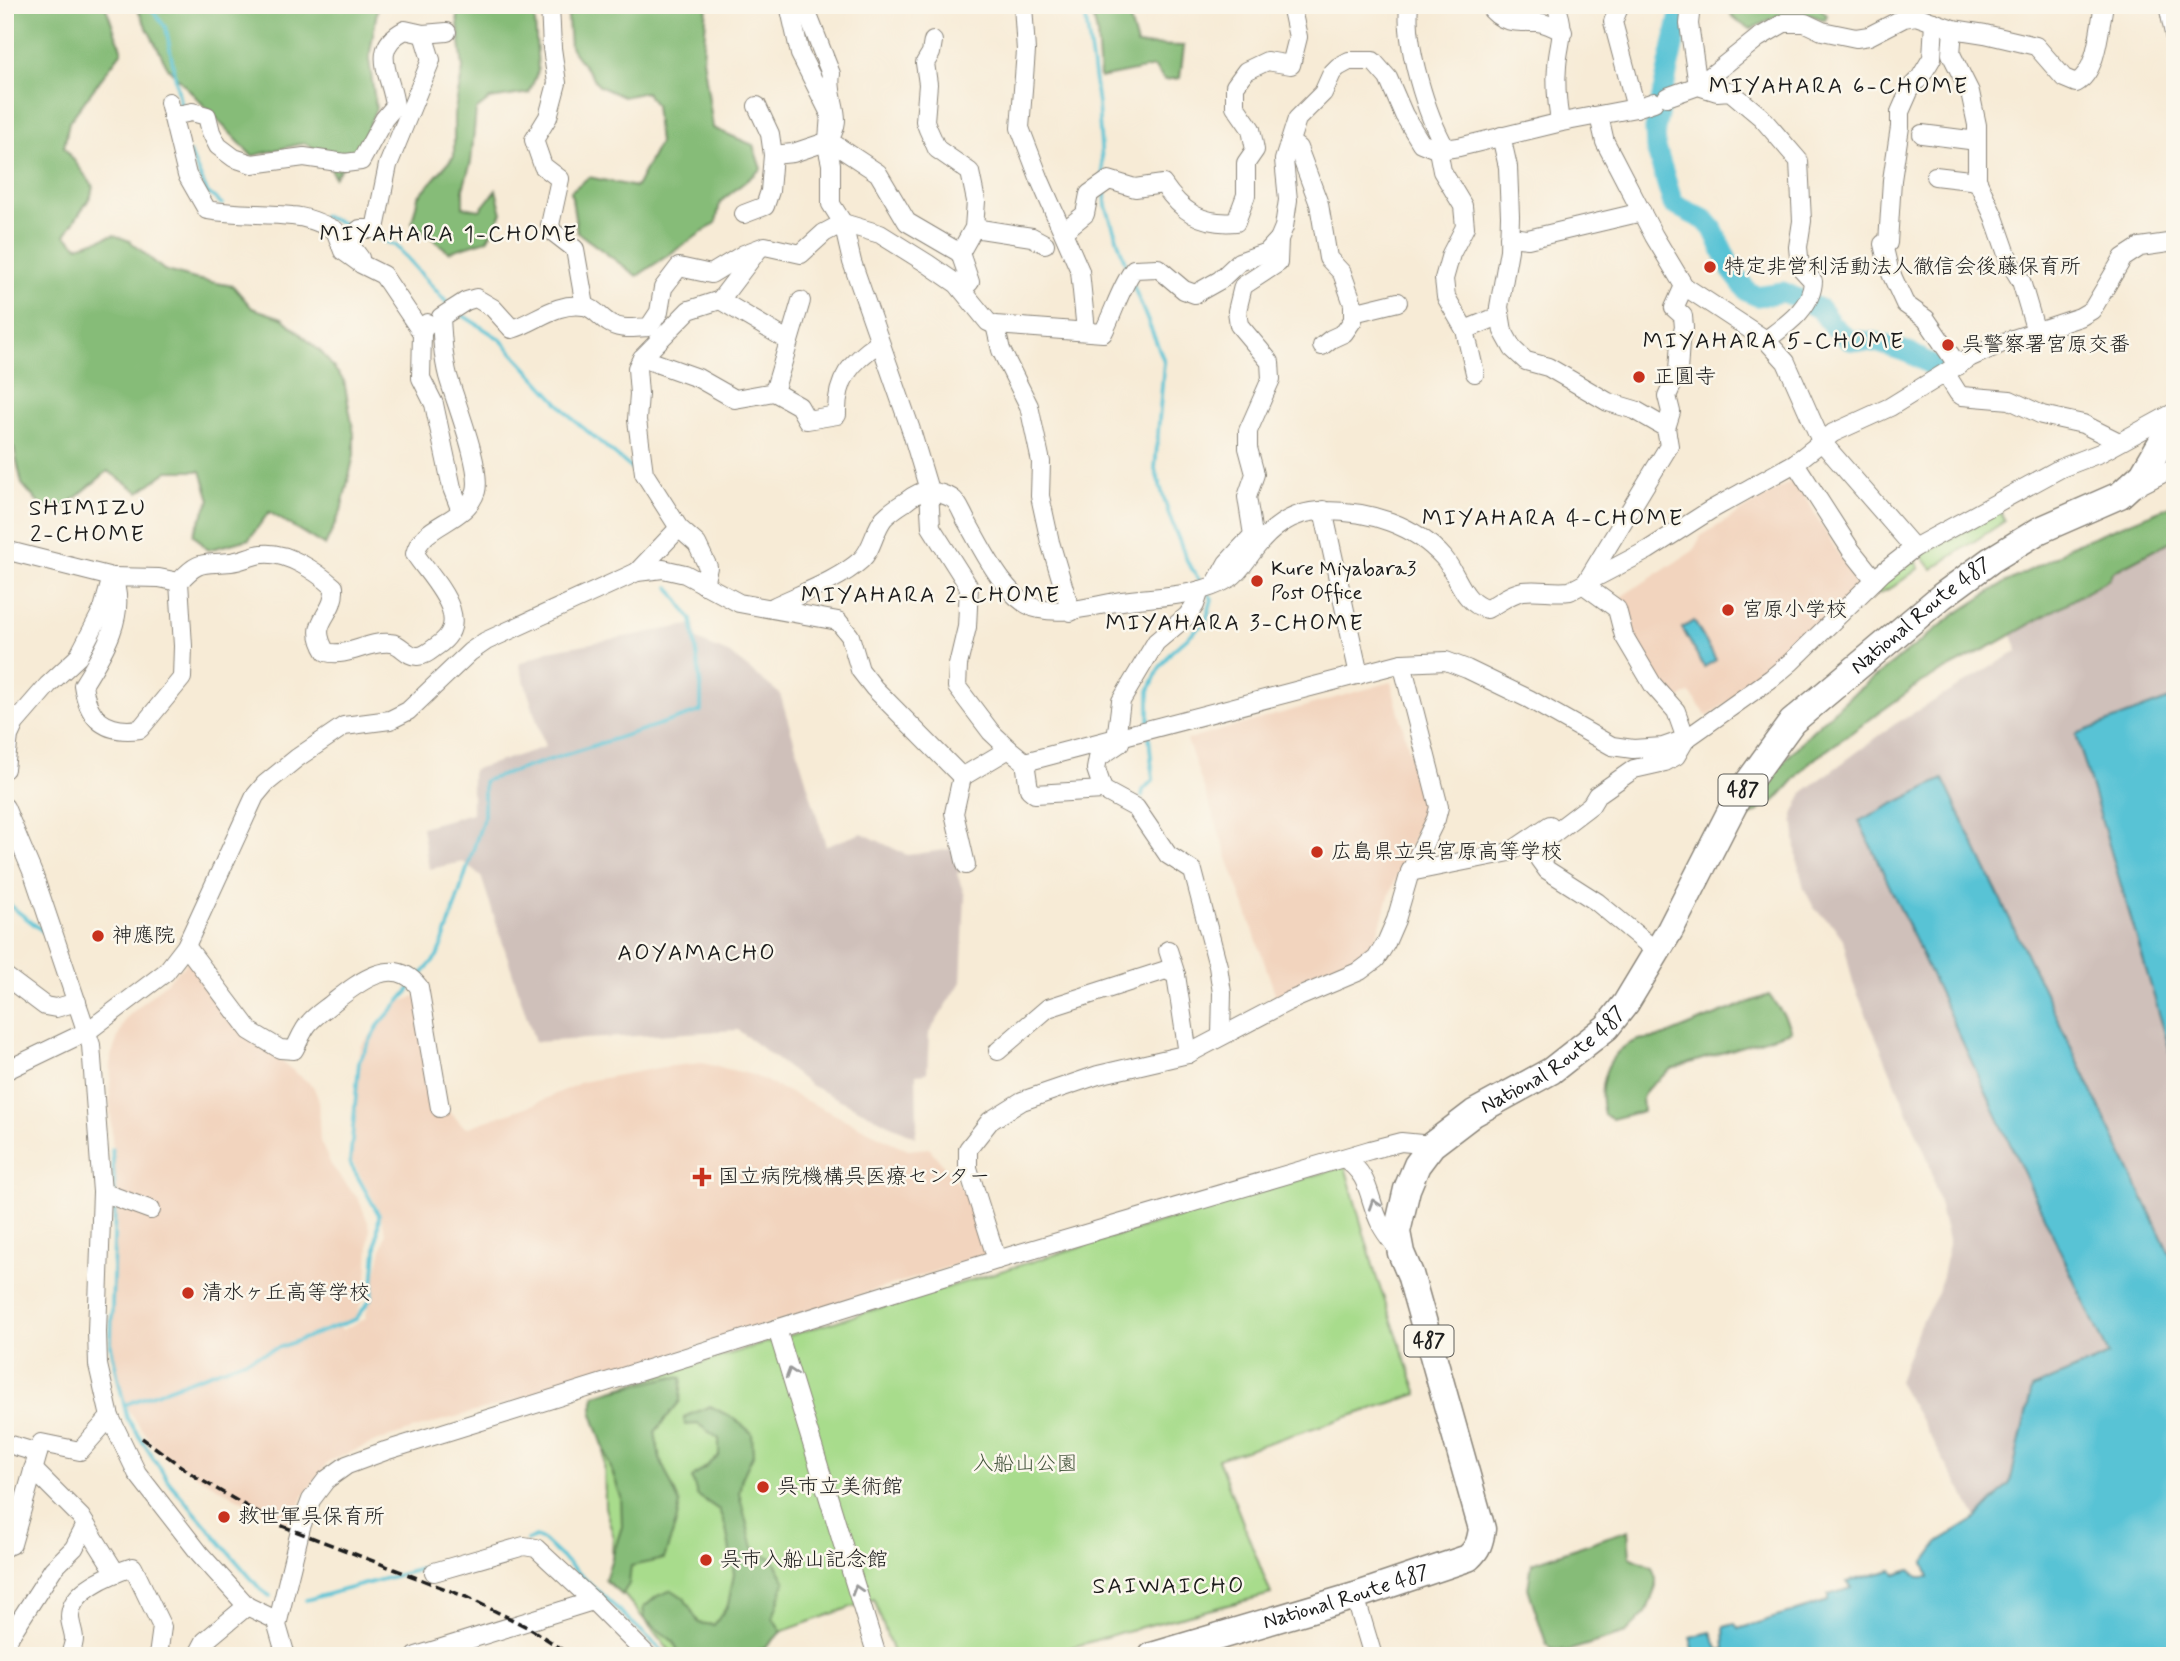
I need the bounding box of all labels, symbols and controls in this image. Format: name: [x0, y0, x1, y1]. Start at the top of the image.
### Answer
district label: MIYAHARA 6-CHOME: [1709, 72, 1969, 102]
district label: MIYAHARA 1-CHOME: [319, 220, 579, 250]
place label: 特定非営利活動法人徹信会後藤保育所: [1724, 253, 2081, 281]
marker: 特定非営利活動法人徹信会後藤保育所: [1702, 259, 1718, 275]
district label: MIYAHARA 5-CHOME: [1643, 327, 1905, 357]
place label: 呉警察署宮原交番: [1962, 331, 2130, 359]
marker: 呉警察署宮原交番: [1940, 337, 1956, 353]
place label: 正圓寺: [1653, 363, 1716, 391]
marker: 正圓寺: [1631, 369, 1647, 385]
district label: SHIMIZU 2-CHOME: [29, 494, 147, 550]
district label: MIYAHARA 4-CHOME: [1422, 504, 1684, 534]
street label: National Route 487: [1845, 550, 1997, 681]
place label: Kure Miyabara3 Post Office: [1271, 555, 1417, 607]
marker: Kure Miyabara3 Post Office: [1249, 573, 1265, 589]
district label: MIYAHARA 2-CHOME: [801, 581, 1061, 611]
place label: 宮原小学校: [1742, 596, 1847, 624]
marker: 宮原小学校: [1720, 602, 1736, 618]
district label: MIYAHARA 3-CHOME: [1105, 609, 1365, 639]
road number: 487: [1718, 775, 1768, 806]
place label: 広島県立呉宮原高等学校: [1331, 838, 1562, 866]
marker: 広島県立呉宮原高等学校: [1309, 844, 1325, 860]
place label: 神應院: [112, 922, 175, 950]
marker: 神應院: [90, 928, 106, 944]
district label: AOYAMACHO: [617, 939, 777, 969]
street label: National Route 487: [1476, 1000, 1633, 1121]
place label: 国立病院機構呉医療センター: [718, 1163, 990, 1191]
marker: 国立病院機構呉医療センター: [692, 1167, 712, 1187]
one-way arrow: [1367, 1199, 1382, 1211]
place label: 清水ヶ丘高等学校: [202, 1279, 370, 1307]
marker: 清水ヶ丘高等学校: [180, 1285, 196, 1301]
road number: 487: [1404, 1326, 1454, 1357]
one-way arrow: [784, 1367, 799, 1379]
park label: 入船山公園: [973, 1450, 1078, 1478]
place label: 呉市立美術館: [777, 1473, 903, 1501]
marker: 呉市立美術館: [755, 1479, 771, 1495]
place label: 救世軍呉保育所: [238, 1503, 385, 1531]
marker: 救世軍呉保育所: [216, 1509, 232, 1525]
place label: 呉市入船山記念館: [720, 1546, 888, 1574]
marker: 呉市入船山記念館: [698, 1552, 714, 1568]
street label: National Route 487: [1260, 1558, 1433, 1636]
district label: SAIWAICHO: [1093, 1572, 1245, 1602]
one-way arrow: [851, 1585, 866, 1597]

